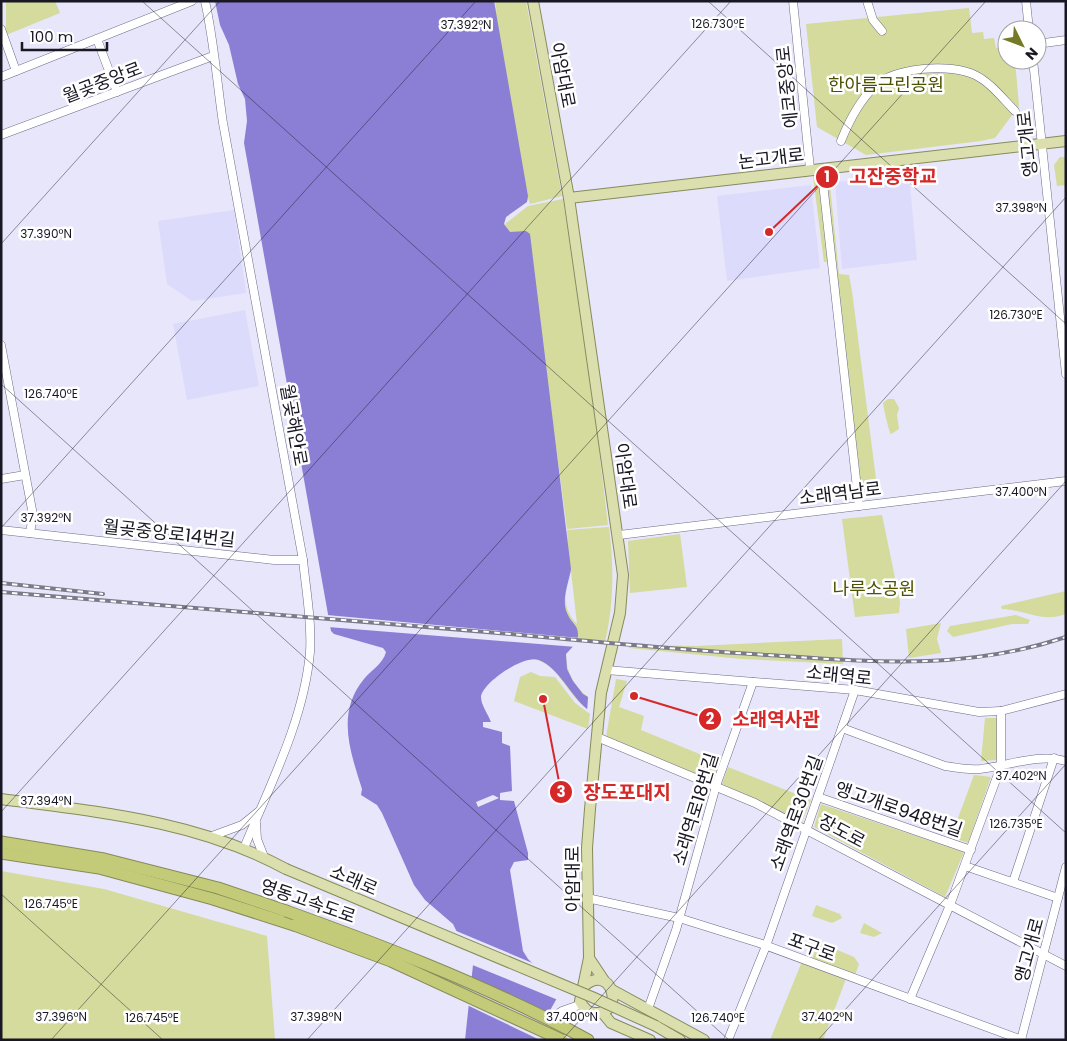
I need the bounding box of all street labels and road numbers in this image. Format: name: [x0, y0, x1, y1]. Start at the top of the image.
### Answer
street label: 아암대로: [544, 40, 582, 110]
street label: 에코중앙로: [770, 45, 804, 129]
street label: 월곶중앙로: [59, 55, 145, 109]
street label: 앵고개로: [1011, 110, 1043, 178]
street label: 논고개로: [737, 142, 805, 174]
street label: 월곶해안로: [274, 382, 314, 468]
street label: 아암대로: [609, 441, 643, 511]
street label: 소래역남로: [797, 476, 883, 510]
street label: 월곶중앙로14번길: [102, 514, 236, 552]
street label: 소래역로: [805, 659, 873, 691]
street label: 소래역로18번길: [666, 750, 724, 868]
street label: 소래역로30번길: [764, 752, 828, 874]
street label: 앵고개로948번길: [832, 775, 966, 843]
street label: 장도로: [814, 808, 870, 854]
street label: 아암대로: [560, 846, 585, 912]
street label: 소래로: [326, 859, 382, 901]
street label: 영동고속도로: [257, 873, 359, 929]
street label: 앵고개로: [1008, 915, 1050, 985]
street label: 포구로: [784, 927, 840, 967]

